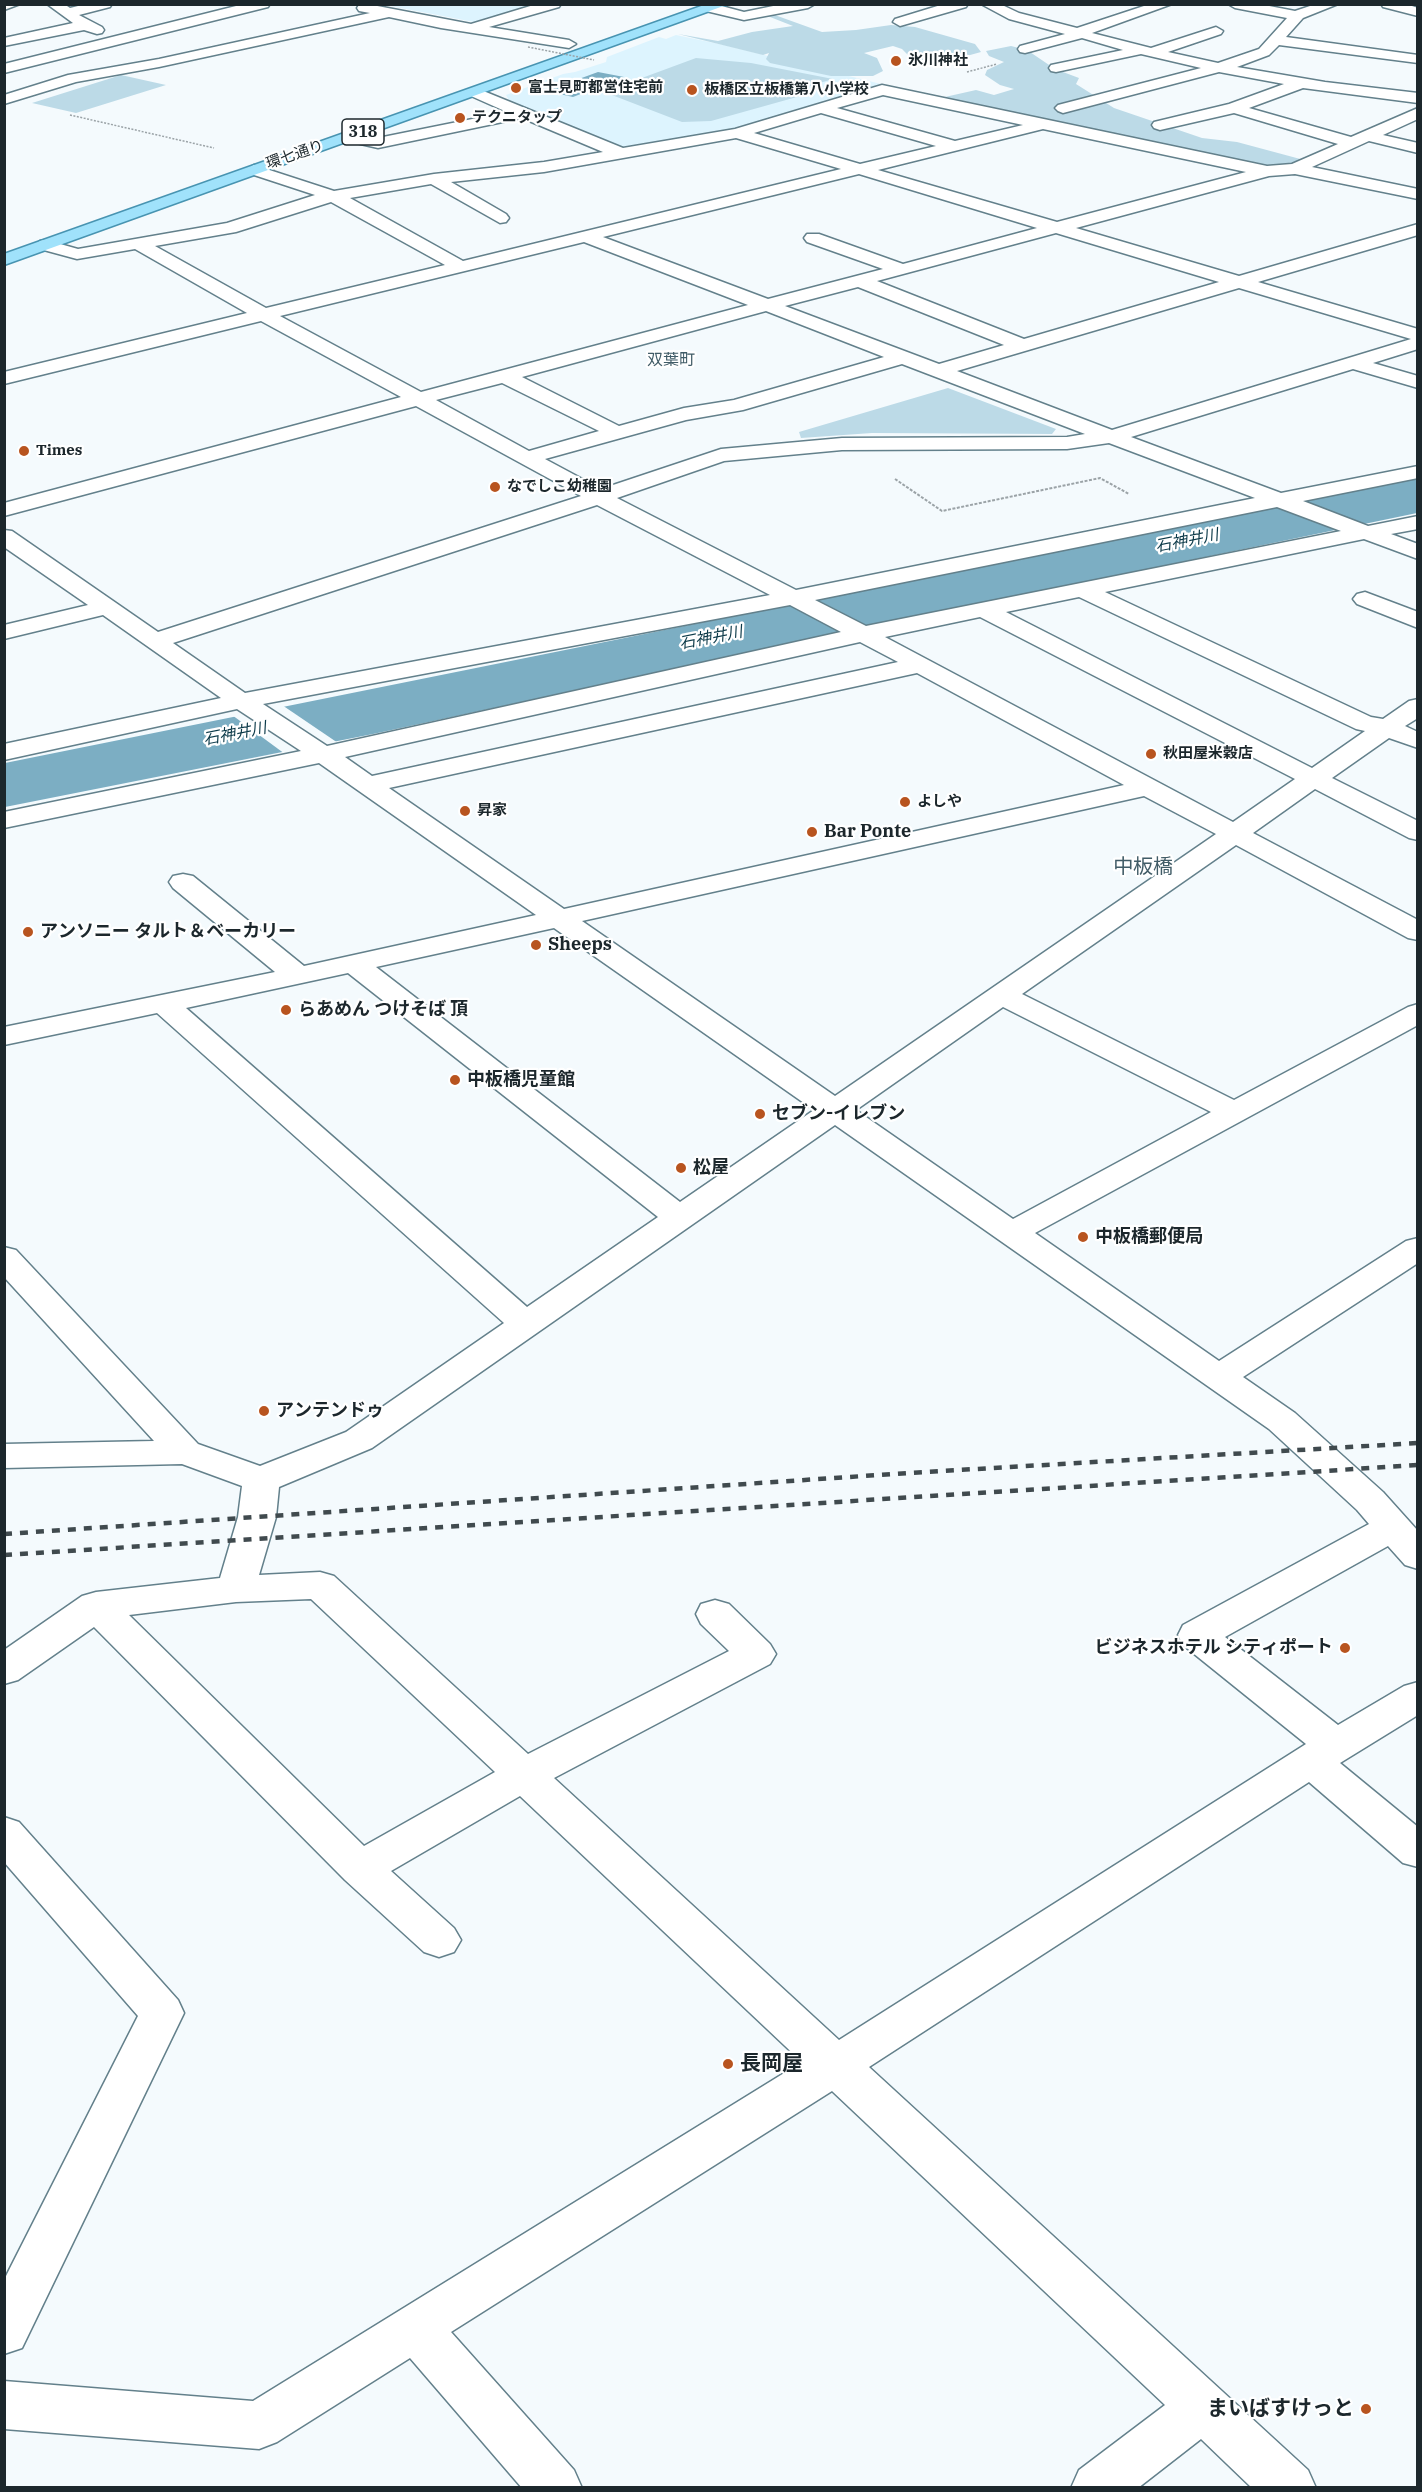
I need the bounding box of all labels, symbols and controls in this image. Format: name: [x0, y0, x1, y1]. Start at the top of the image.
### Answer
place label: 氷川神社: [908, 52, 968, 70]
marker: 氷川神社: [889, 54, 903, 68]
place label: 富士見町都営住宅前: [528, 79, 663, 97]
marker: 富士見町都営住宅前: [509, 81, 523, 95]
place label: 板橋区立板橋第八小学校: [704, 81, 869, 99]
marker: 板橋区立板橋第八小学校: [685, 83, 699, 97]
place label: テクニタップ: [472, 109, 562, 127]
marker: テクニタップ: [453, 111, 467, 125]
road number: 318: [342, 119, 384, 145]
street label: 環七通り: [264, 137, 326, 173]
district label: 双葉町: [647, 350, 695, 370]
place label: Times: [36, 442, 82, 460]
marker: Times: [17, 444, 31, 458]
place label: なでしこ幼稚園: [507, 478, 612, 496]
marker: なでしこ幼稚園: [488, 480, 502, 494]
water label: 石神井川: [1154, 525, 1220, 557]
water label: 石神井川: [678, 622, 744, 654]
water label: 石神井川: [202, 718, 268, 750]
place label: 秋田屋米穀店: [1163, 745, 1253, 763]
marker: 秋田屋米穀店: [1144, 747, 1158, 761]
place label: よしや: [917, 793, 962, 811]
marker: よしや: [898, 795, 912, 809]
place label: 昇家: [477, 802, 507, 820]
marker: 昇家: [458, 804, 472, 818]
place label: Bar Ponte: [824, 821, 911, 843]
marker: Bar Ponte: [805, 825, 819, 839]
district label: 中板橋: [1113, 855, 1173, 879]
place label: アンソニー タルト＆ベーカリー: [40, 921, 296, 943]
marker: アンソニー タルト＆ベーカリー: [21, 925, 35, 939]
place label: Sheeps: [548, 934, 612, 956]
marker: Sheeps: [529, 938, 543, 952]
place label: らあめん つけそば 頂: [298, 999, 468, 1021]
marker: らあめん つけそば 頂: [279, 1003, 293, 1017]
place label: 中板橋児童館: [467, 1069, 575, 1091]
marker: 中板橋児童館: [448, 1073, 462, 1087]
place label: セブン-イレブン: [772, 1103, 905, 1125]
marker: セブン-イレブン: [753, 1107, 767, 1121]
place label: 松屋: [693, 1157, 729, 1179]
marker: 松屋: [674, 1161, 688, 1175]
place label: 中板橋郵便局: [1095, 1226, 1203, 1248]
marker: 中板橋郵便局: [1076, 1230, 1090, 1244]
place label: アンテンドゥ: [276, 1400, 384, 1422]
marker: アンテンドゥ: [257, 1404, 271, 1418]
place label: ビジネスホテル シティポート: [1095, 1637, 1333, 1659]
marker: ビジネスホテル シティポート: [1338, 1641, 1352, 1655]
place label: 長岡屋: [740, 2051, 803, 2077]
marker: 長岡屋: [721, 2057, 735, 2071]
place label: まいばすけっと: [1207, 2396, 1354, 2422]
marker: まいばすけっと: [1359, 2402, 1373, 2416]

